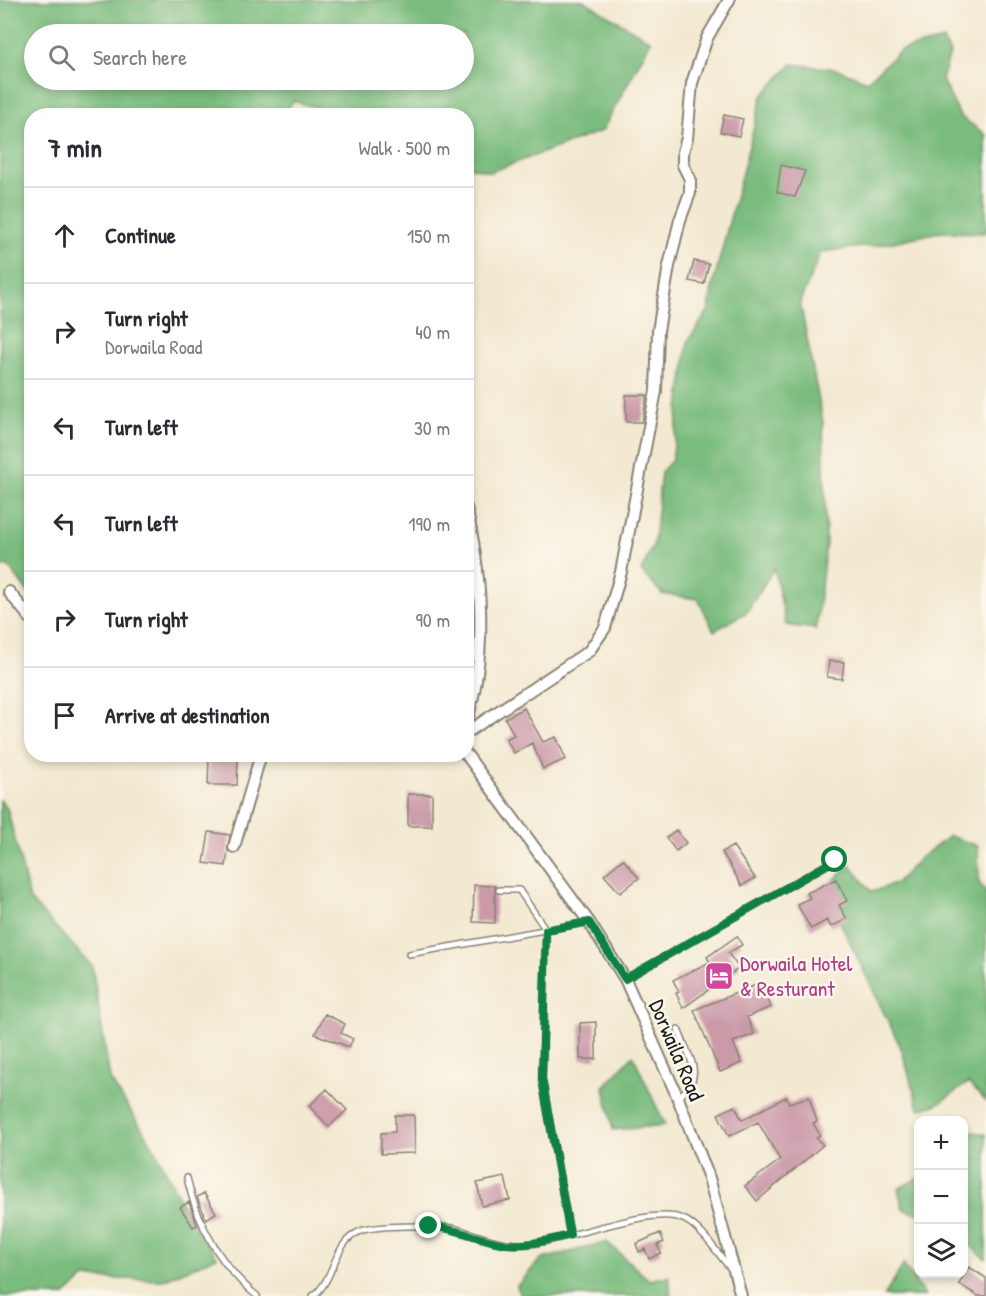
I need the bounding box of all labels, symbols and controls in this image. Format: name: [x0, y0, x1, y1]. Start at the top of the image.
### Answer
search box: [24, 24, 474, 90]
icon: search: [45, 41, 78, 74]
text: Search here: [93, 42, 187, 72]
text: 7 min: [48, 130, 102, 165]
text: Walk · 500 m: [358, 134, 450, 161]
icon: ahead: [48, 219, 81, 252]
text: Continue: [105, 220, 176, 250]
text: 150 m: [407, 222, 450, 249]
text: Turn right: [105, 303, 188, 333]
icon: right: [48, 315, 81, 348]
text: 40 m: [415, 318, 450, 345]
text: Dorwaila Road: [105, 333, 202, 360]
icon: left: [48, 411, 81, 444]
text: Turn left: [105, 412, 178, 442]
text: 30 m: [414, 414, 450, 441]
icon: left: [48, 507, 81, 540]
text: Turn left: [105, 508, 178, 538]
text: 190 m: [408, 510, 450, 537]
icon: right: [48, 603, 81, 636]
text: Turn right: [105, 604, 188, 634]
text: 90 m: [416, 606, 450, 633]
icon: arrive: [48, 699, 81, 732]
text: Arrive at destination: [105, 700, 270, 730]
route start: [821, 846, 847, 872]
place label: Dorwaila Hotel & Resturant: [740, 948, 853, 1003]
hotel icon: Dorwaila Hotel & Resturant: [703, 960, 735, 992]
street label: Dorwaila Road: [642, 995, 712, 1106]
map controls: [914, 1116, 968, 1278]
button: +: [914, 1116, 968, 1170]
button: −: [914, 1170, 968, 1224]
route end: [415, 1212, 441, 1238]
button: layers: [914, 1224, 968, 1278]

